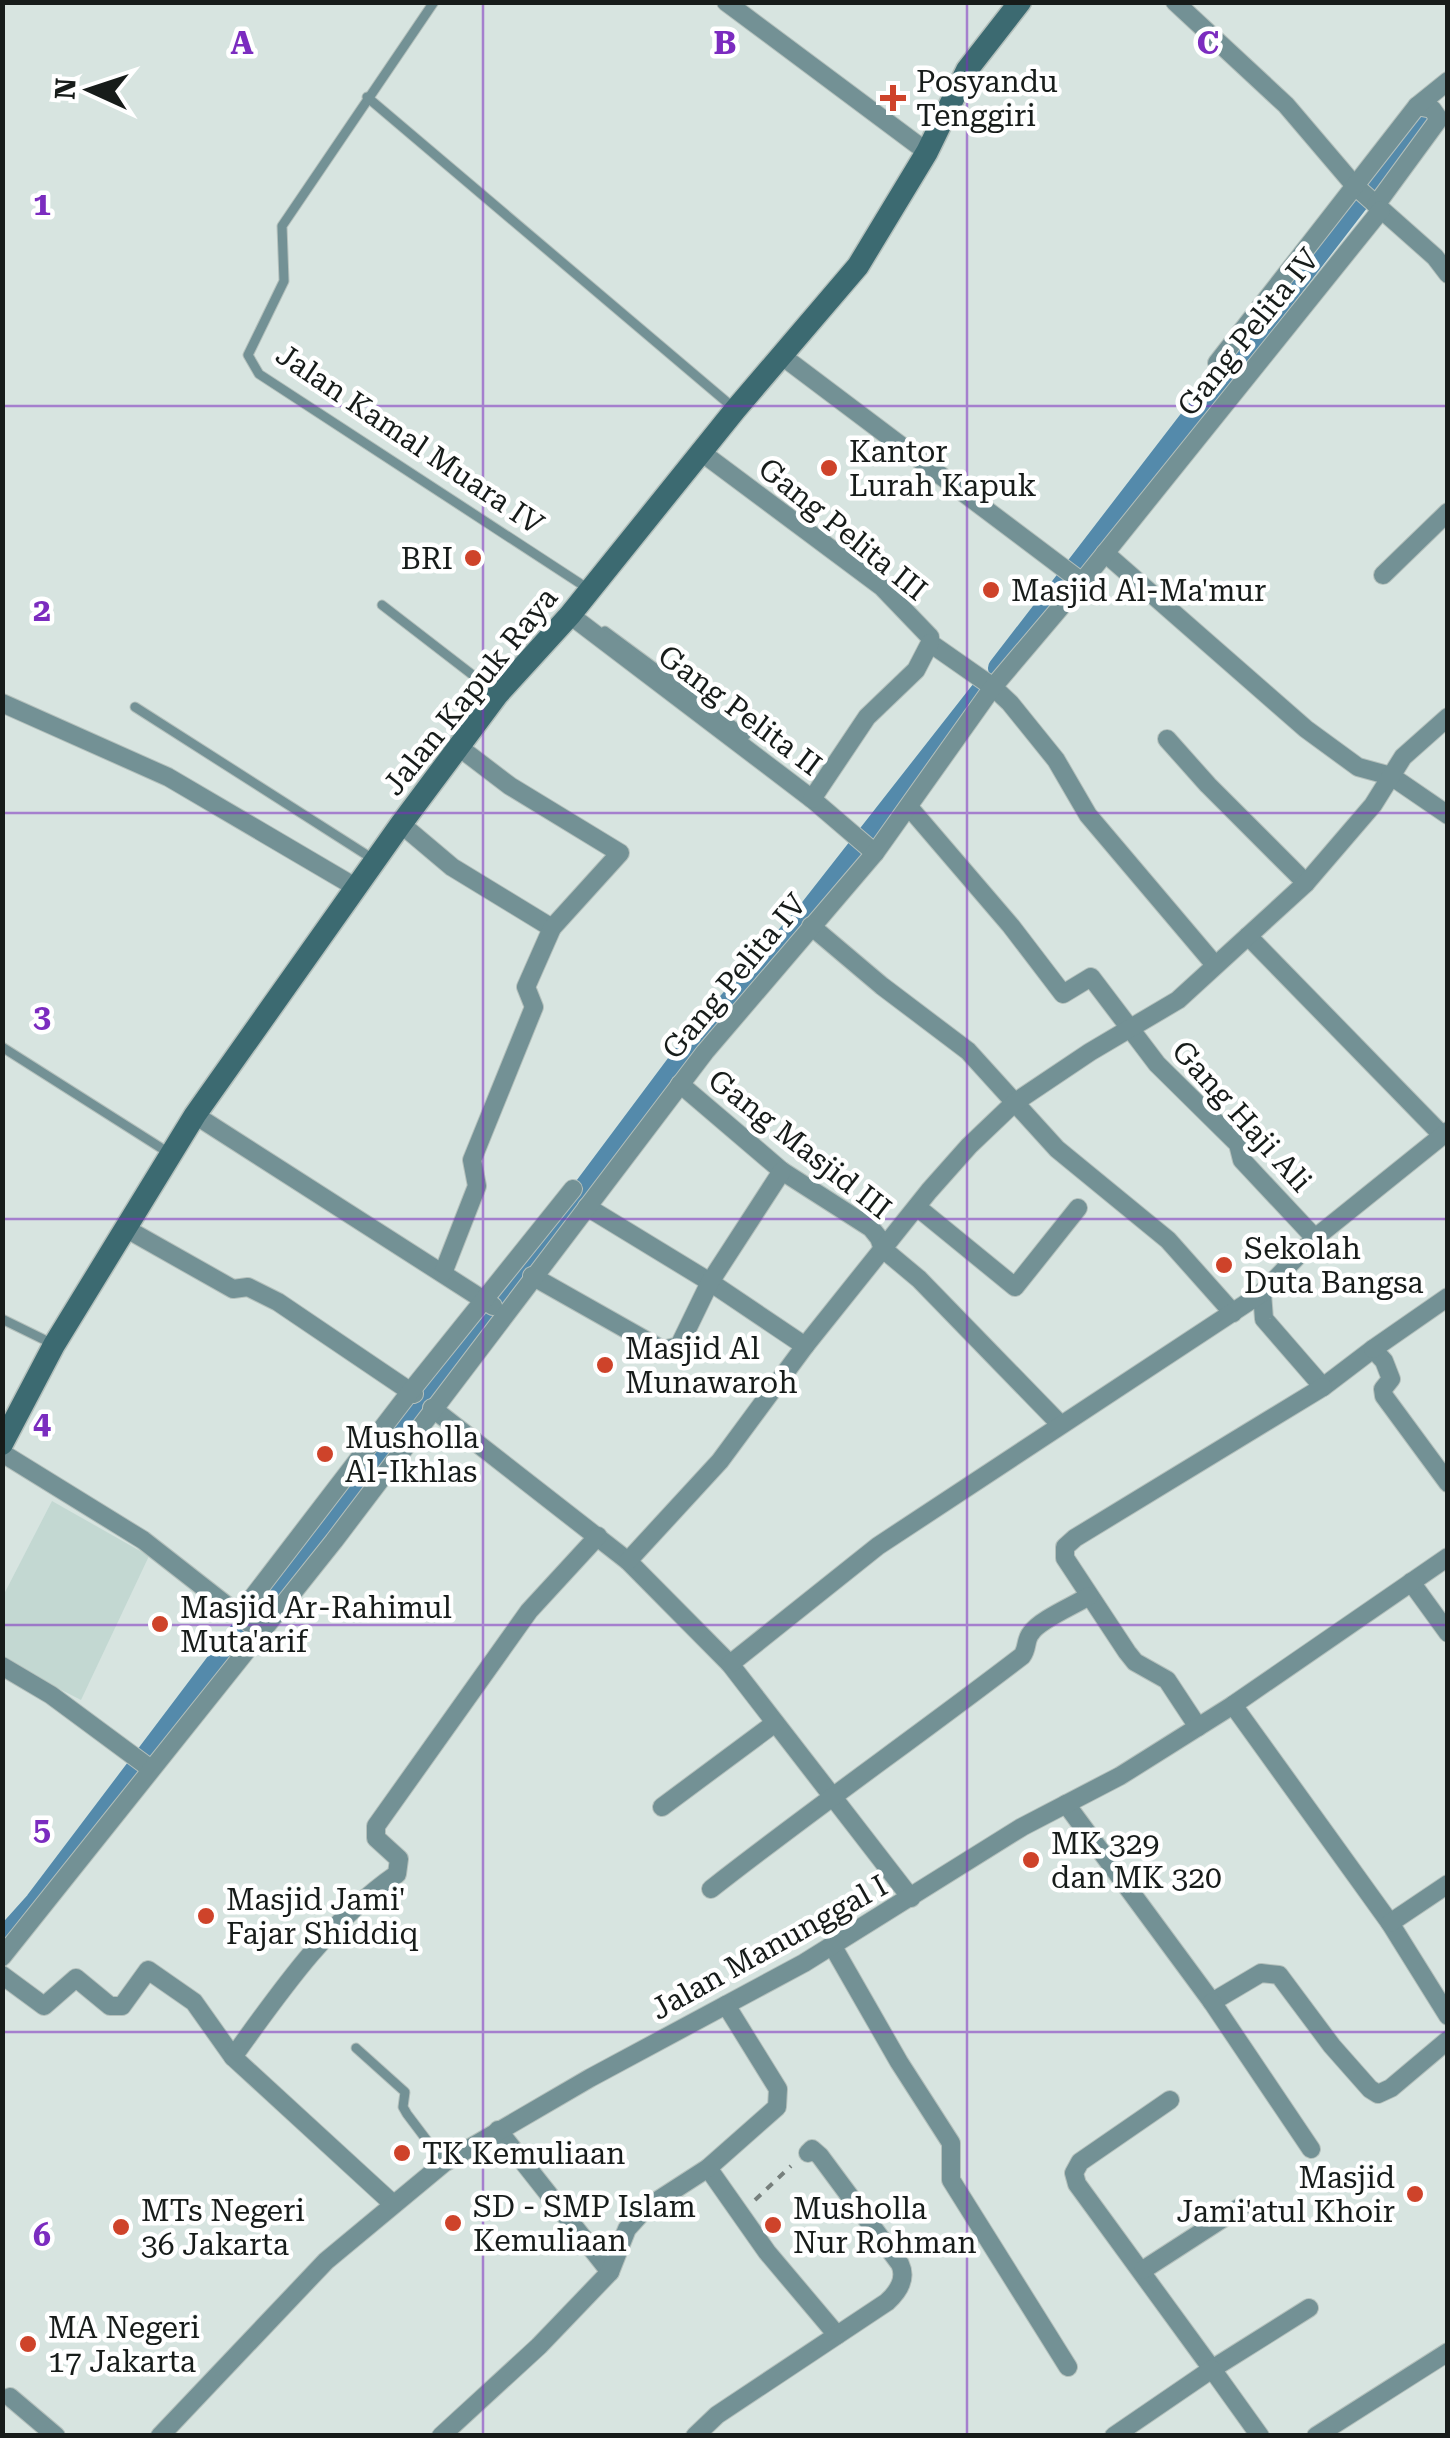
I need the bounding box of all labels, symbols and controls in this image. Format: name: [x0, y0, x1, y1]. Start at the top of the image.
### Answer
text: A: [230, 24, 254, 62]
text: B: [713, 24, 737, 62]
text: C: [1197, 24, 1219, 62]
north arrow: [40, 40, 140, 140]
place label: Posyandu Tenggiri: [916, 64, 1058, 133]
text: N: [48, 77, 83, 100]
marker: Posyandu Tenggiri: [880, 85, 906, 111]
text: 1: [33, 185, 51, 223]
street label: Gang Pelita IV: [1170, 241, 1326, 423]
street label: Jalan Kamal Muara IV: [270, 337, 550, 541]
place label: Kantor Lurah Kapuk: [849, 434, 1037, 503]
street label: Gang Pelita III: [752, 450, 934, 608]
marker: Kantor Lurah Kapuk: [818, 457, 840, 479]
place label: BRI: [401, 541, 453, 576]
marker: BRI: [462, 547, 484, 569]
place label: Masjid Al-Ma'mur: [1011, 573, 1266, 608]
marker: Masjid Al-Ma'mur: [980, 579, 1002, 601]
street label: Jalan Kapuk Raya: [376, 580, 564, 802]
text: 2: [33, 591, 51, 629]
street label: Gang Pelita II: [652, 637, 828, 783]
street label: Gang Pelita IV: [655, 886, 813, 1066]
text: 3: [33, 997, 51, 1035]
street label: Gang Haji Ali: [1165, 1033, 1319, 1199]
street label: Gang Masjid III: [702, 1062, 898, 1226]
place label: Sekolah Duta Bangsa: [1244, 1231, 1424, 1300]
marker: Sekolah Duta Bangsa: [1213, 1254, 1235, 1276]
place label: Masjid Al Munawaroh: [625, 1331, 798, 1400]
marker: Masjid Al Munawaroh: [594, 1354, 616, 1376]
text: 4: [33, 1404, 51, 1442]
place label: Musholla Al-Ikhlas: [345, 1420, 479, 1489]
marker: Musholla Al-Ikhlas: [314, 1443, 336, 1465]
place label: Masjid Ar-Rahimul Muta'arif: [180, 1590, 452, 1659]
marker: Masjid Ar-Rahimul Muta'arif: [149, 1613, 171, 1635]
text: 5: [33, 1810, 51, 1848]
place label: MK 329 dan MK 320: [1051, 1826, 1222, 1895]
marker: MK 329 dan MK 320: [1020, 1849, 1042, 1871]
street label: Jalan Manunggal I: [645, 1867, 893, 2027]
place label: Masjid Jami' Fajar Shiddiq: [226, 1882, 418, 1951]
marker: Masjid Jami' Fajar Shiddiq: [195, 1905, 217, 1927]
place label: TK Kemuliaan: [422, 2136, 625, 2171]
marker: TK Kemuliaan: [391, 2142, 413, 2164]
place label: Masjid Jami'atul Khoir: [1177, 2160, 1395, 2229]
marker: Masjid Jami'atul Khoir: [1404, 2183, 1426, 2205]
place label: SD - SMP Islam Kemuliaan: [473, 2189, 696, 2258]
place label: Musholla Nur Rohman: [793, 2191, 977, 2260]
place label: MTs Negeri 36 Jakarta: [141, 2193, 305, 2262]
marker: SD - SMP Islam Kemuliaan: [442, 2212, 464, 2234]
marker: Musholla Nur Rohman: [762, 2214, 784, 2236]
text: 6: [33, 2216, 51, 2254]
marker: MTs Negeri 36 Jakarta: [110, 2216, 132, 2238]
place label: MA Negeri 17 Jakarta: [48, 2310, 200, 2379]
marker: MA Negeri 17 Jakarta: [17, 2333, 39, 2355]

